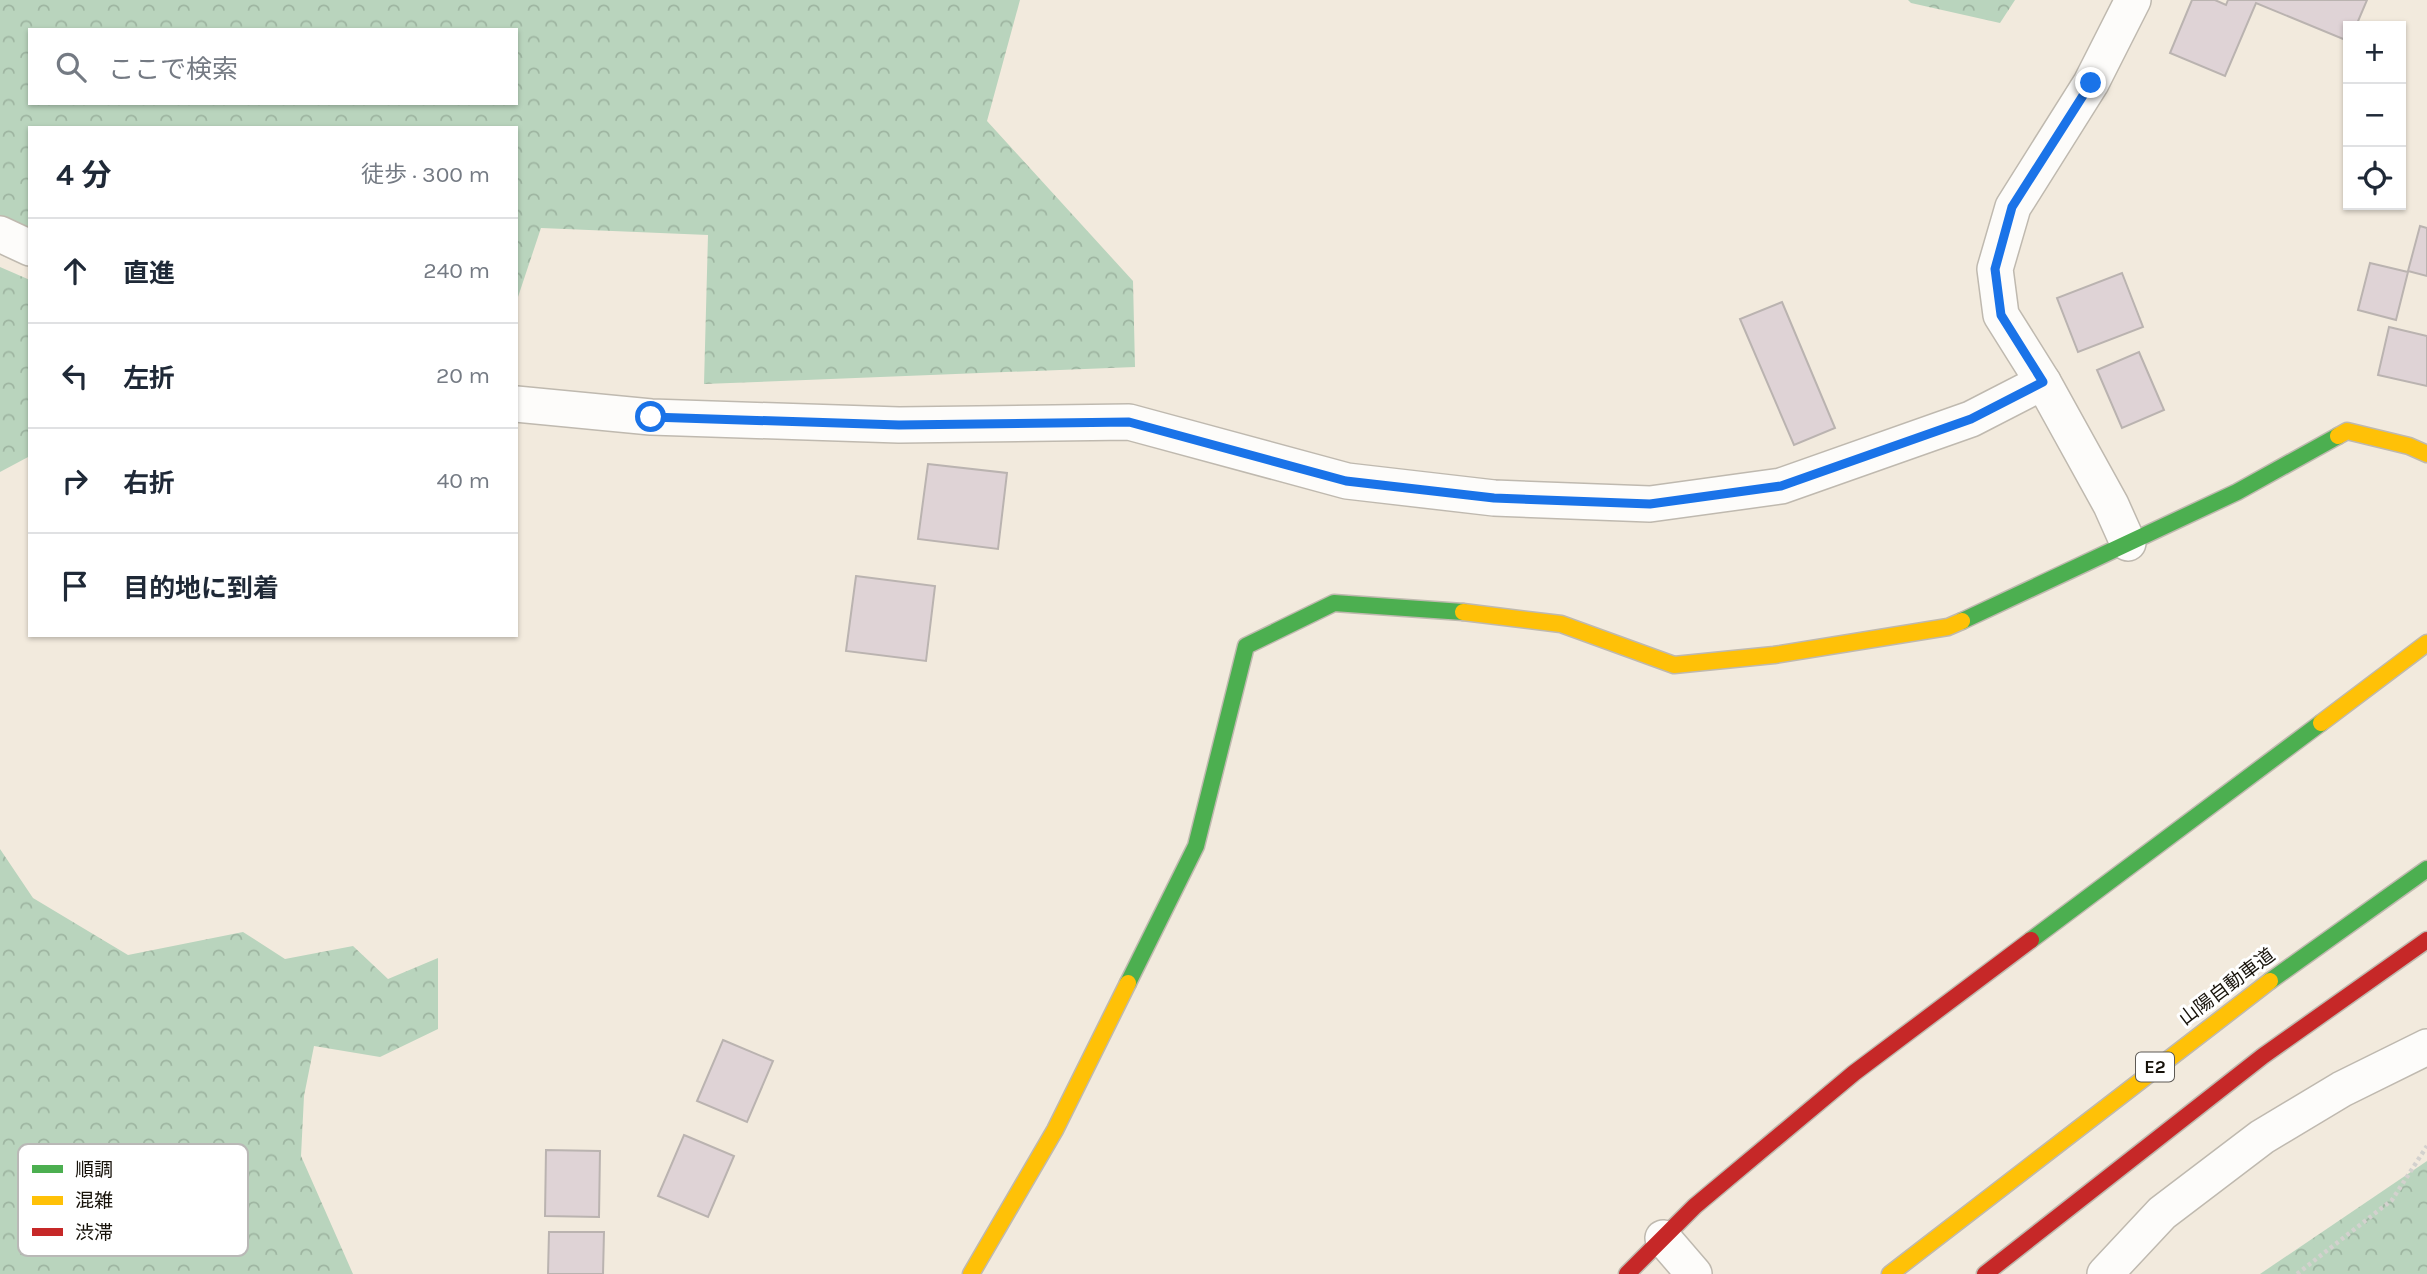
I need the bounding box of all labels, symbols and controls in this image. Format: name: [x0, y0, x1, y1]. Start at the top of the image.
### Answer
map controls: [2343, 21, 2406, 210]
button: +: [2343, 21, 2406, 84]
search box: [28, 28, 518, 105]
icon: search: [52, 48, 90, 86]
text: ここで検索: [108, 54, 238, 85]
route end: [2075, 67, 2106, 98]
button: −: [2343, 84, 2406, 147]
button: locate: [2343, 147, 2406, 210]
text: 4 分: [56, 157, 111, 193]
text: 徒歩 · 300 m: [361, 161, 490, 188]
icon: ahead: [56, 252, 94, 290]
text: 240 m: [423, 257, 490, 284]
text: 直進: [123, 258, 175, 289]
icon: left: [56, 357, 94, 395]
text: 20 m: [436, 362, 490, 389]
text: 左折: [123, 363, 175, 394]
route start: [635, 401, 666, 432]
icon: right: [56, 462, 94, 500]
text: 40 m: [437, 467, 490, 494]
text: 右折: [123, 468, 175, 499]
icon: arrive: [56, 567, 94, 605]
text: 目的地に到着: [123, 573, 279, 604]
street label: 山陽自動車道: [2175, 944, 2279, 1030]
road number: E2: [2136, 1052, 2174, 1082]
legend: [18, 1144, 248, 1256]
text: 順調: [75, 1159, 113, 1181]
text: 混雑: [75, 1190, 113, 1212]
text: 渋滞: [75, 1222, 113, 1244]

